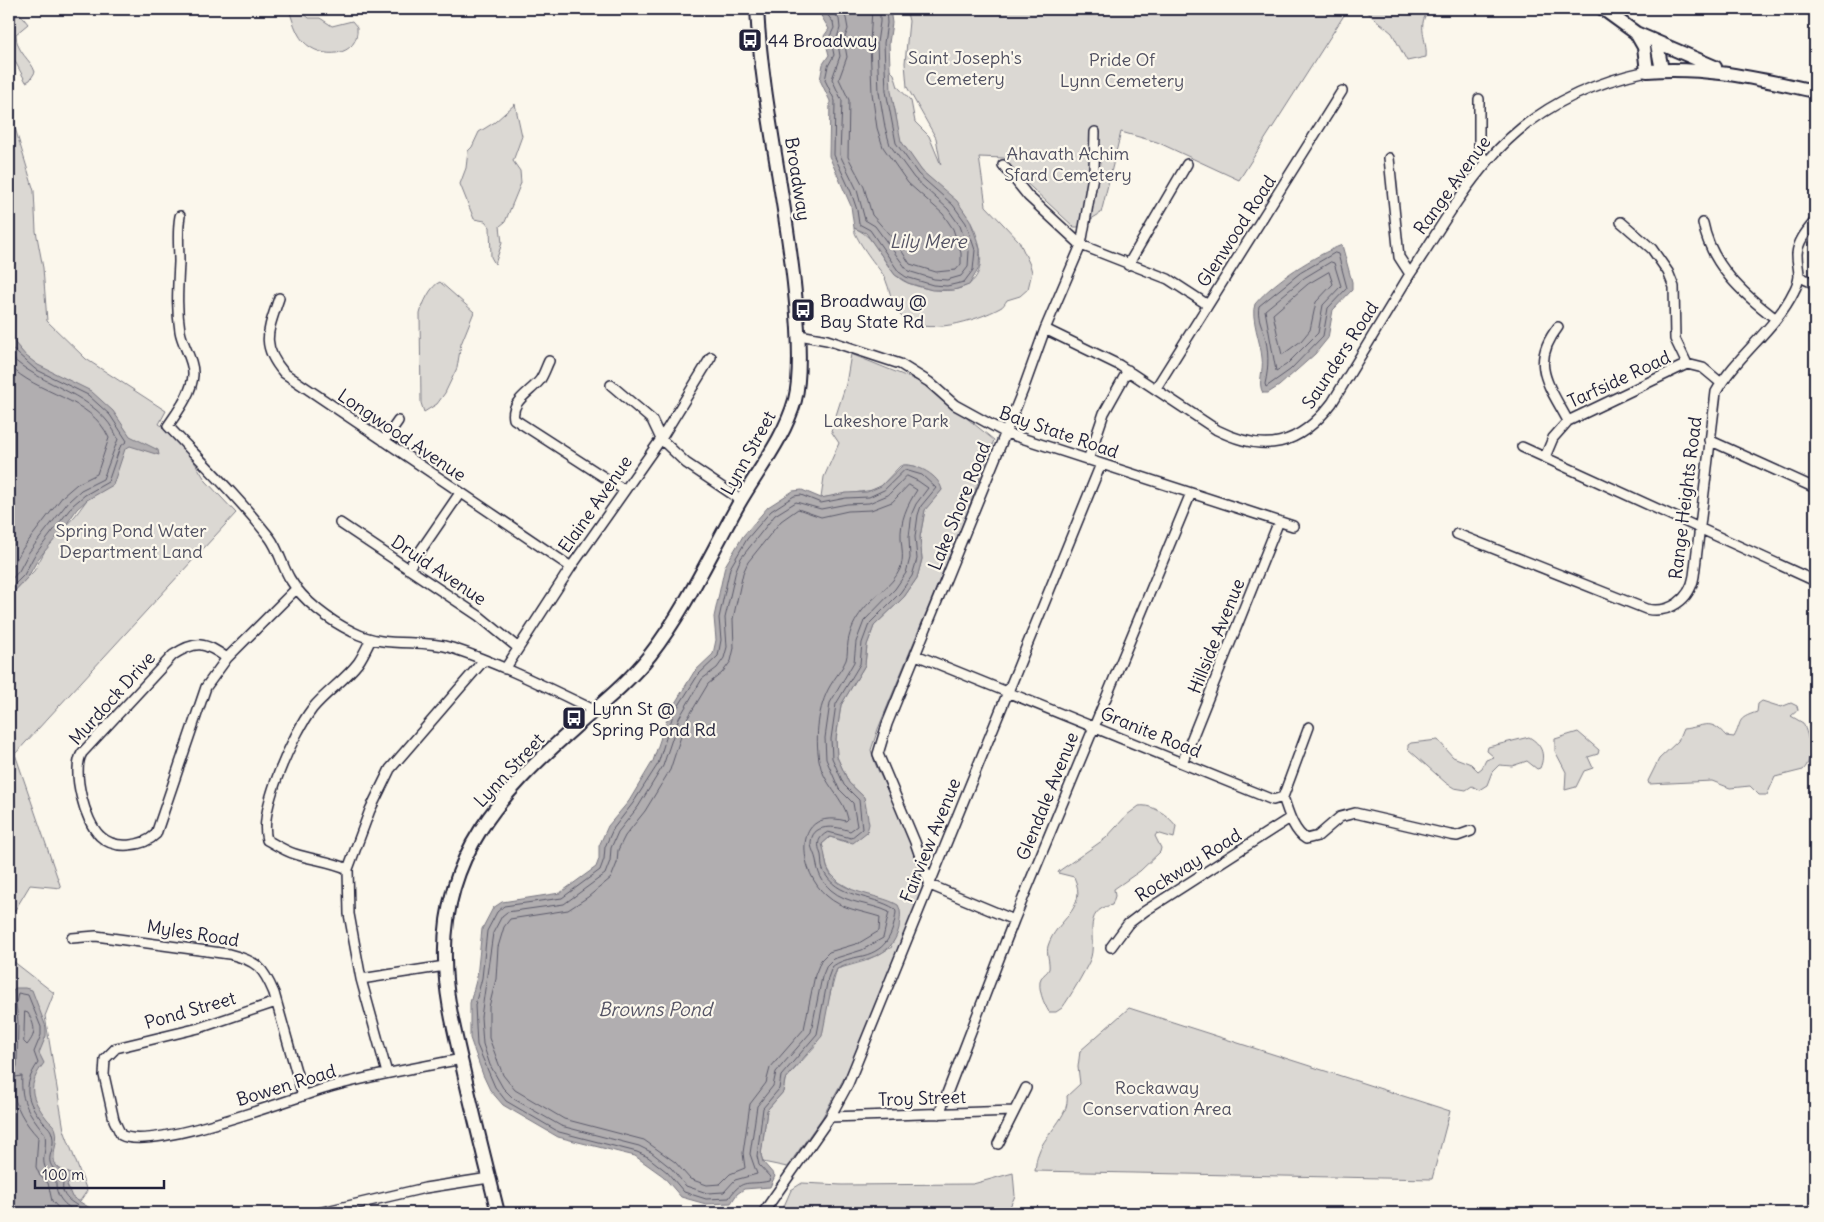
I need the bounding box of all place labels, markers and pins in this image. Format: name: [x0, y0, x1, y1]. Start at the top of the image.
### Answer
bus stop icon: 44 Broadway: [737, 27, 763, 53]
place label: 44 Broadway: [768, 29, 878, 52]
place label: Broadway @ Bay State Rd: [820, 289, 927, 333]
bus stop icon: Broadway @ Bay State Rd: [790, 297, 816, 323]
place label: Lynn St @ Spring Pond Rd: [592, 697, 717, 741]
bus stop icon: Lynn St @ Spring Pond Rd: [561, 705, 587, 731]

